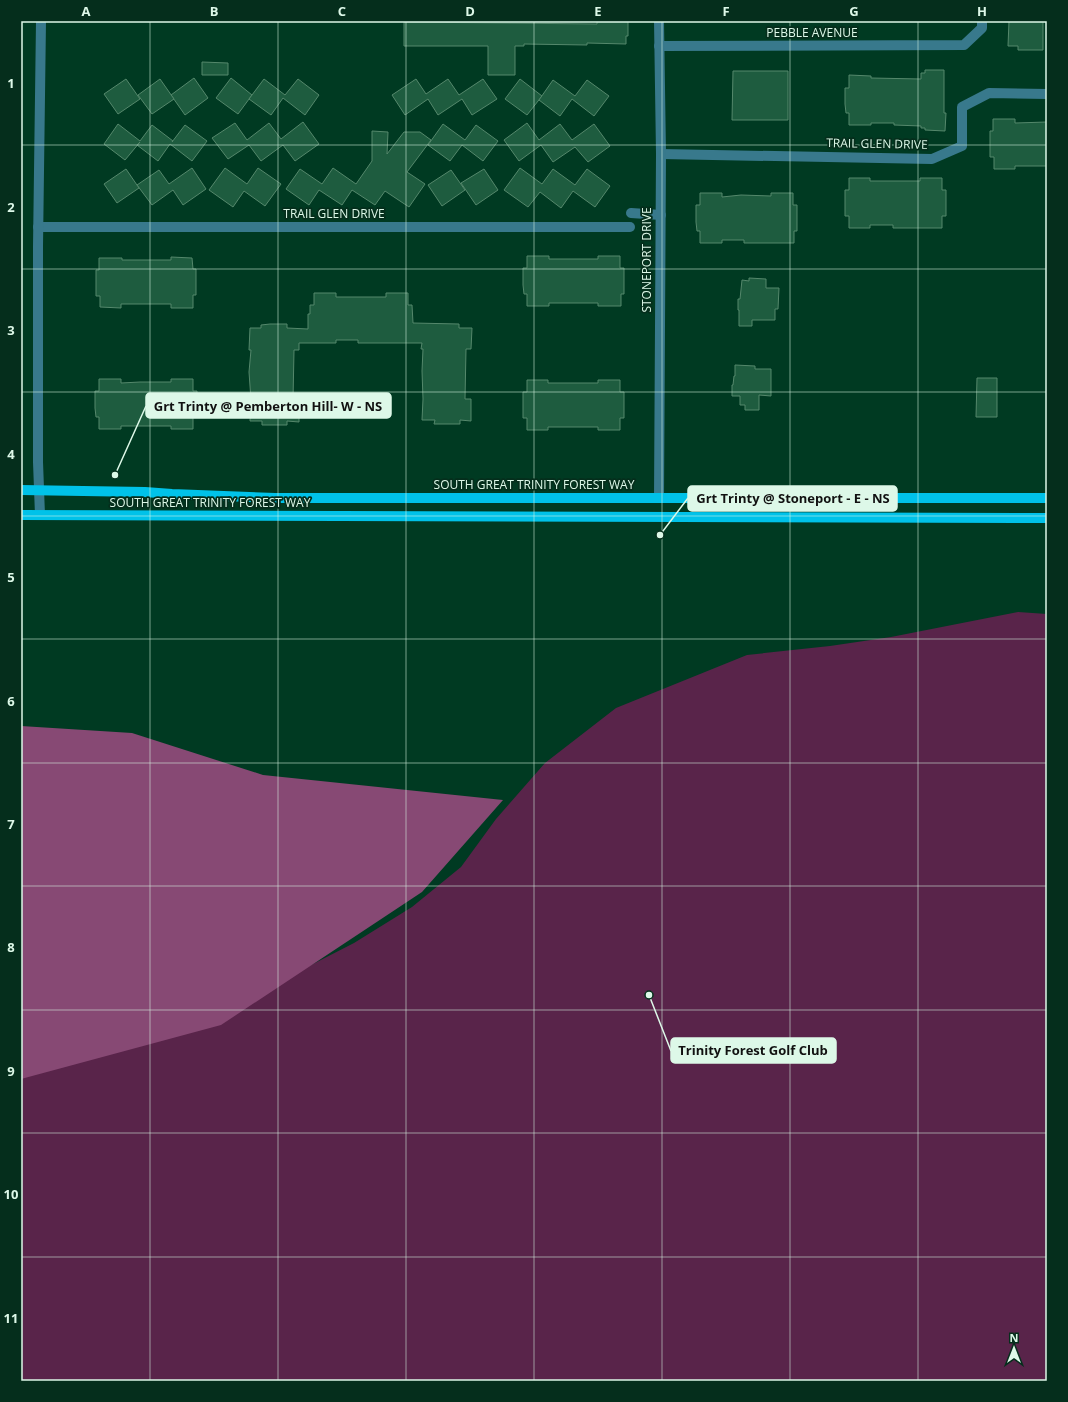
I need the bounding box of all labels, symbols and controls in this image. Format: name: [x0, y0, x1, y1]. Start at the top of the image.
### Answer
text: A: [82, 2, 91, 20]
text: B: [210, 2, 219, 20]
text: C: [338, 2, 346, 20]
text: D: [465, 2, 475, 20]
text: E: [594, 2, 602, 20]
text: F: [722, 2, 730, 20]
text: G: [849, 2, 859, 20]
text: H: [977, 2, 987, 20]
street label: PEBBLE AVENUE: [766, 24, 858, 41]
text: 1: [7, 74, 15, 92]
street label: TRAIL GLEN DRIVE: [826, 134, 928, 153]
text: 2: [7, 198, 15, 216]
street label: TRAIL GLEN DRIVE: [283, 205, 385, 222]
street label: STONEPORT DRIVE: [638, 207, 655, 313]
text: 3: [7, 321, 15, 339]
callout: Grt Trinty @ Pemberton Hill- W - NS: [146, 393, 391, 418]
text: Grt Trinty @ Pemberton Hill- W - NS: [154, 397, 382, 415]
text: 4: [7, 445, 15, 463]
street label: SOUTH GREAT TRINITY FOREST WAY: [434, 476, 635, 493]
callout: Grt Trinty @ Stoneport - E - NS: [688, 486, 897, 511]
text: Grt Trinty @ Stoneport - E - NS: [696, 489, 890, 507]
street label: SOUTH GREAT TRINITY FOREST WAY: [110, 494, 311, 511]
text: 5: [7, 568, 15, 586]
text: 6: [7, 692, 15, 710]
text: 7: [7, 815, 15, 833]
text: 8: [7, 938, 15, 956]
callout: Trinity Forest Golf Club: [671, 1038, 836, 1063]
text: Trinity Forest Golf Club: [678, 1041, 828, 1059]
text: 9: [7, 1062, 15, 1080]
text: 10: [4, 1185, 18, 1203]
text: 11: [4, 1309, 18, 1327]
north arrow: [994, 1328, 1034, 1368]
text: N: [1010, 1330, 1018, 1345]

